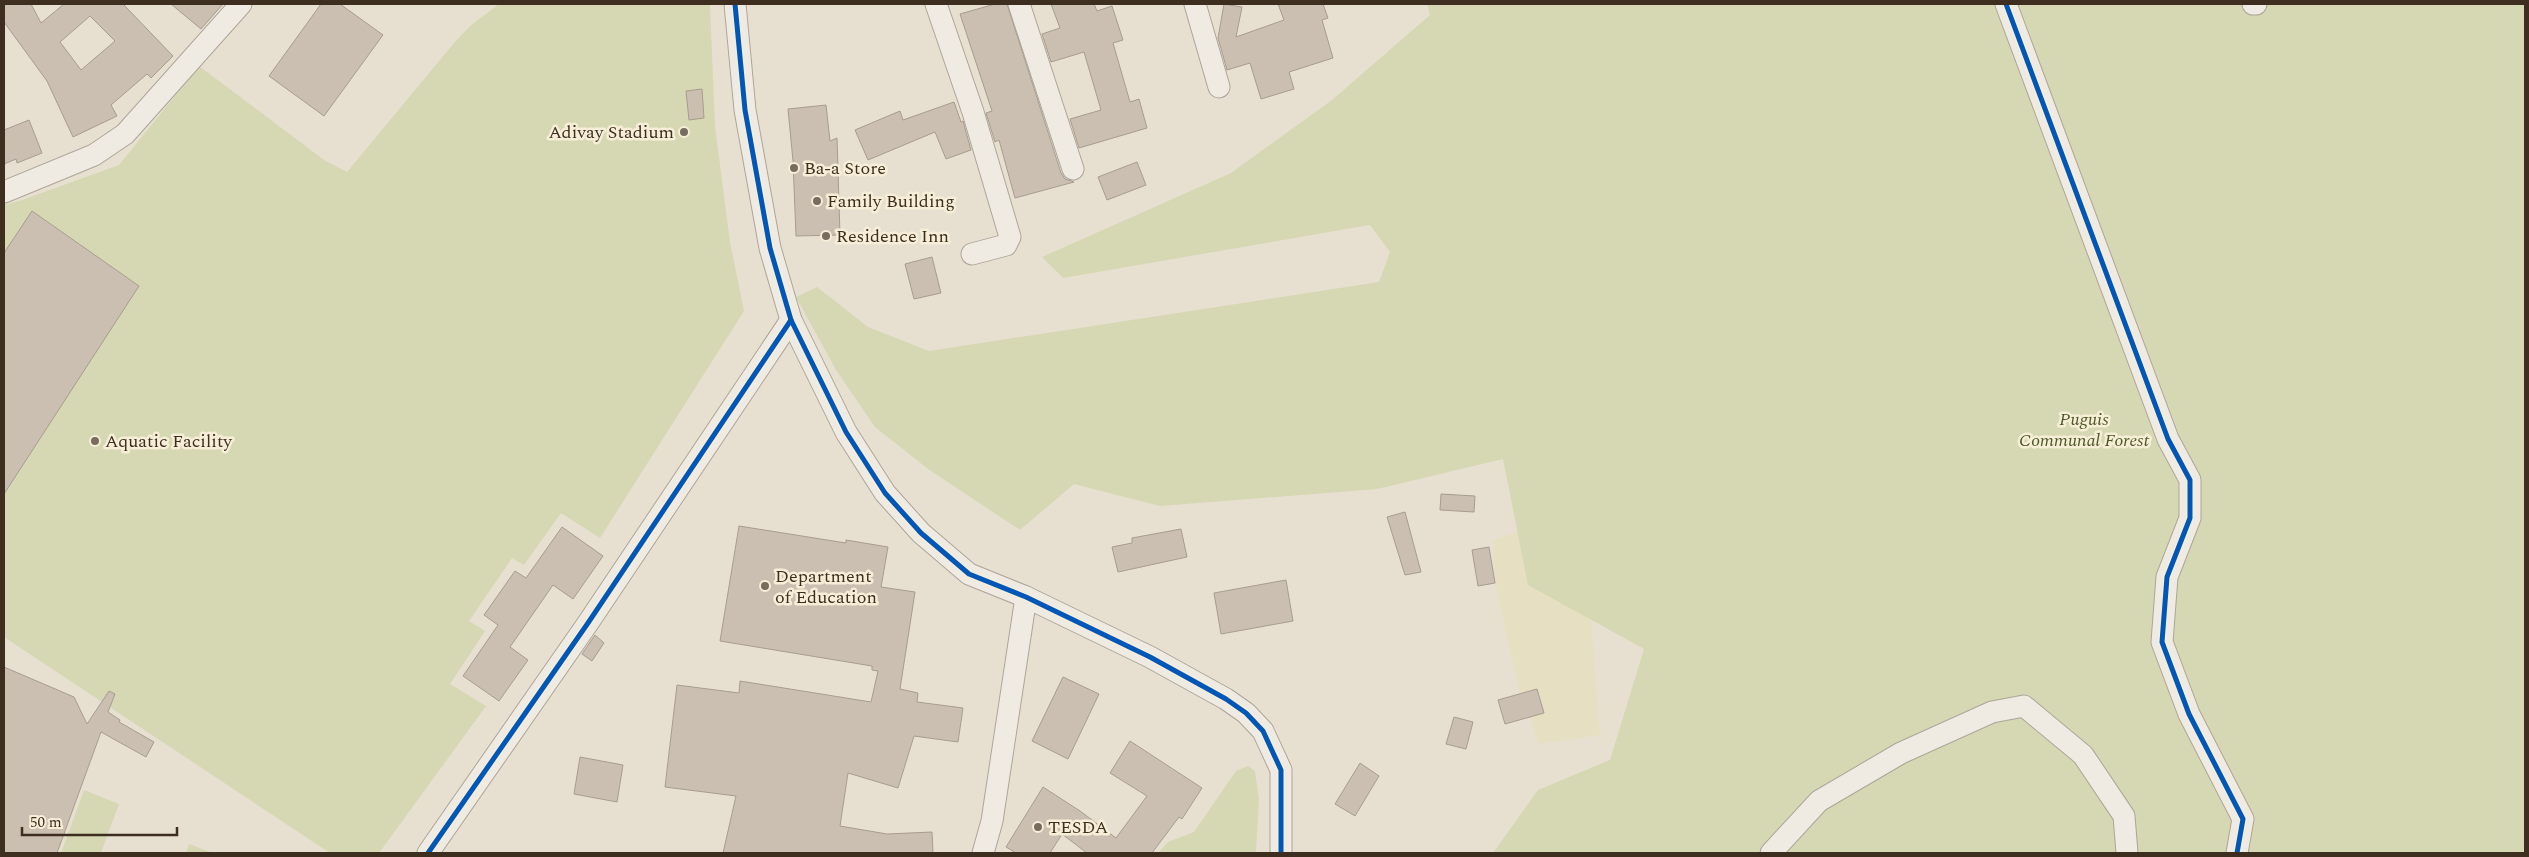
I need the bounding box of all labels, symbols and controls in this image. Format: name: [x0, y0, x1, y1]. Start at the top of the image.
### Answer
place label: Adivay Stadium: [548, 119, 674, 146]
marker: Adivay Stadium: [678, 126, 690, 138]
place label: Ba-a Store: [804, 155, 886, 182]
marker: Ba-a Store: [788, 162, 800, 174]
place label: Family Building: [827, 188, 955, 215]
marker: Family Building: [811, 195, 823, 207]
place label: Residence Inn: [836, 223, 949, 250]
marker: Residence Inn: [820, 230, 832, 242]
park label: Puguis Communal Forest: [2019, 406, 2149, 454]
place label: Aquatic Facility: [105, 428, 233, 455]
marker: Aquatic Facility: [89, 435, 101, 447]
place label: Department of Education: [775, 563, 877, 611]
marker: Department of Education: [759, 580, 771, 592]
scale bar: [22, 804, 178, 836]
text: 50 m: [30, 811, 62, 834]
place label: TESDA: [1048, 814, 1108, 841]
marker: TESDA: [1032, 821, 1044, 833]

